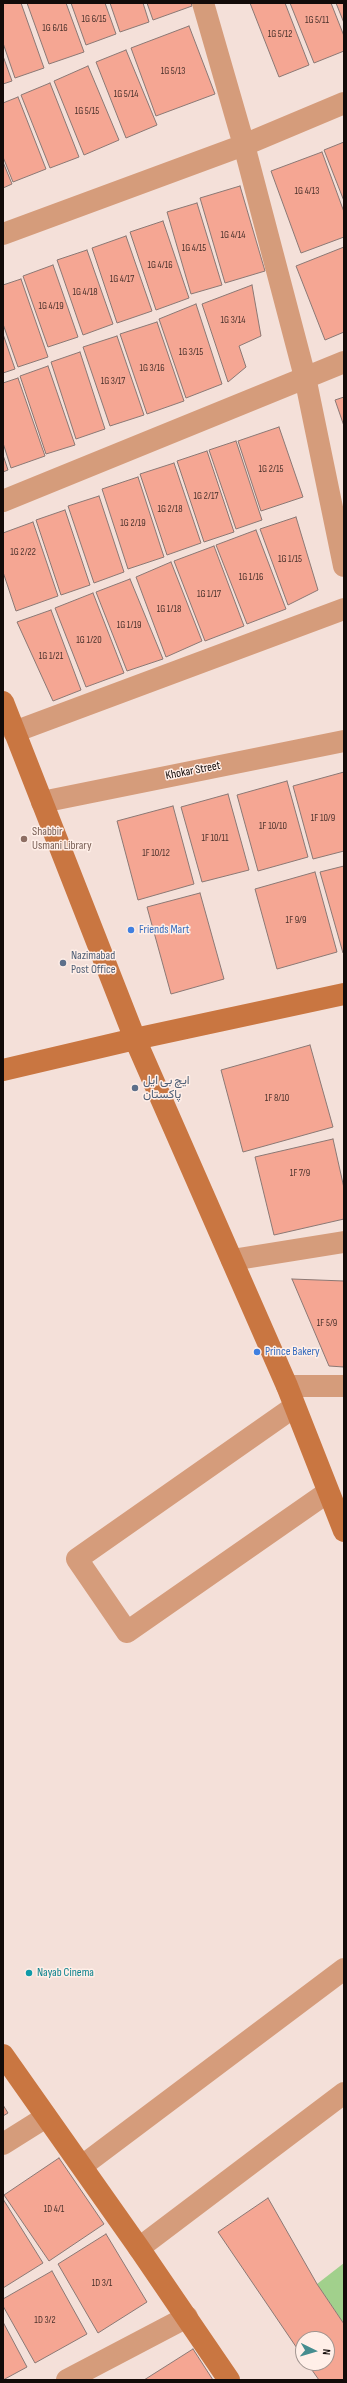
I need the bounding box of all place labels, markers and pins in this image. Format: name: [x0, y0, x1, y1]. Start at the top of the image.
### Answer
place label: Shabbir Usmani Library: [32, 825, 92, 853]
marker: Shabbir Usmani Library: [19, 834, 29, 844]
place label: Friends Mart: [139, 923, 189, 937]
marker: Friends Mart: [126, 925, 136, 935]
place label: Nazimabad Post Office: [71, 949, 116, 977]
marker: Nazimabad Post Office: [58, 958, 68, 968]
place label: ایچ بی ایل پاکستان: [143, 1074, 190, 1102]
marker: ایچ بی ایل پاکستان: [130, 1083, 140, 1093]
place label: Prince Bakery: [265, 1345, 320, 1359]
marker: Prince Bakery: [252, 1347, 262, 1357]
place label: Nayab Cinema: [37, 1966, 94, 1980]
marker: Nayab Cinema: [24, 1968, 34, 1978]

